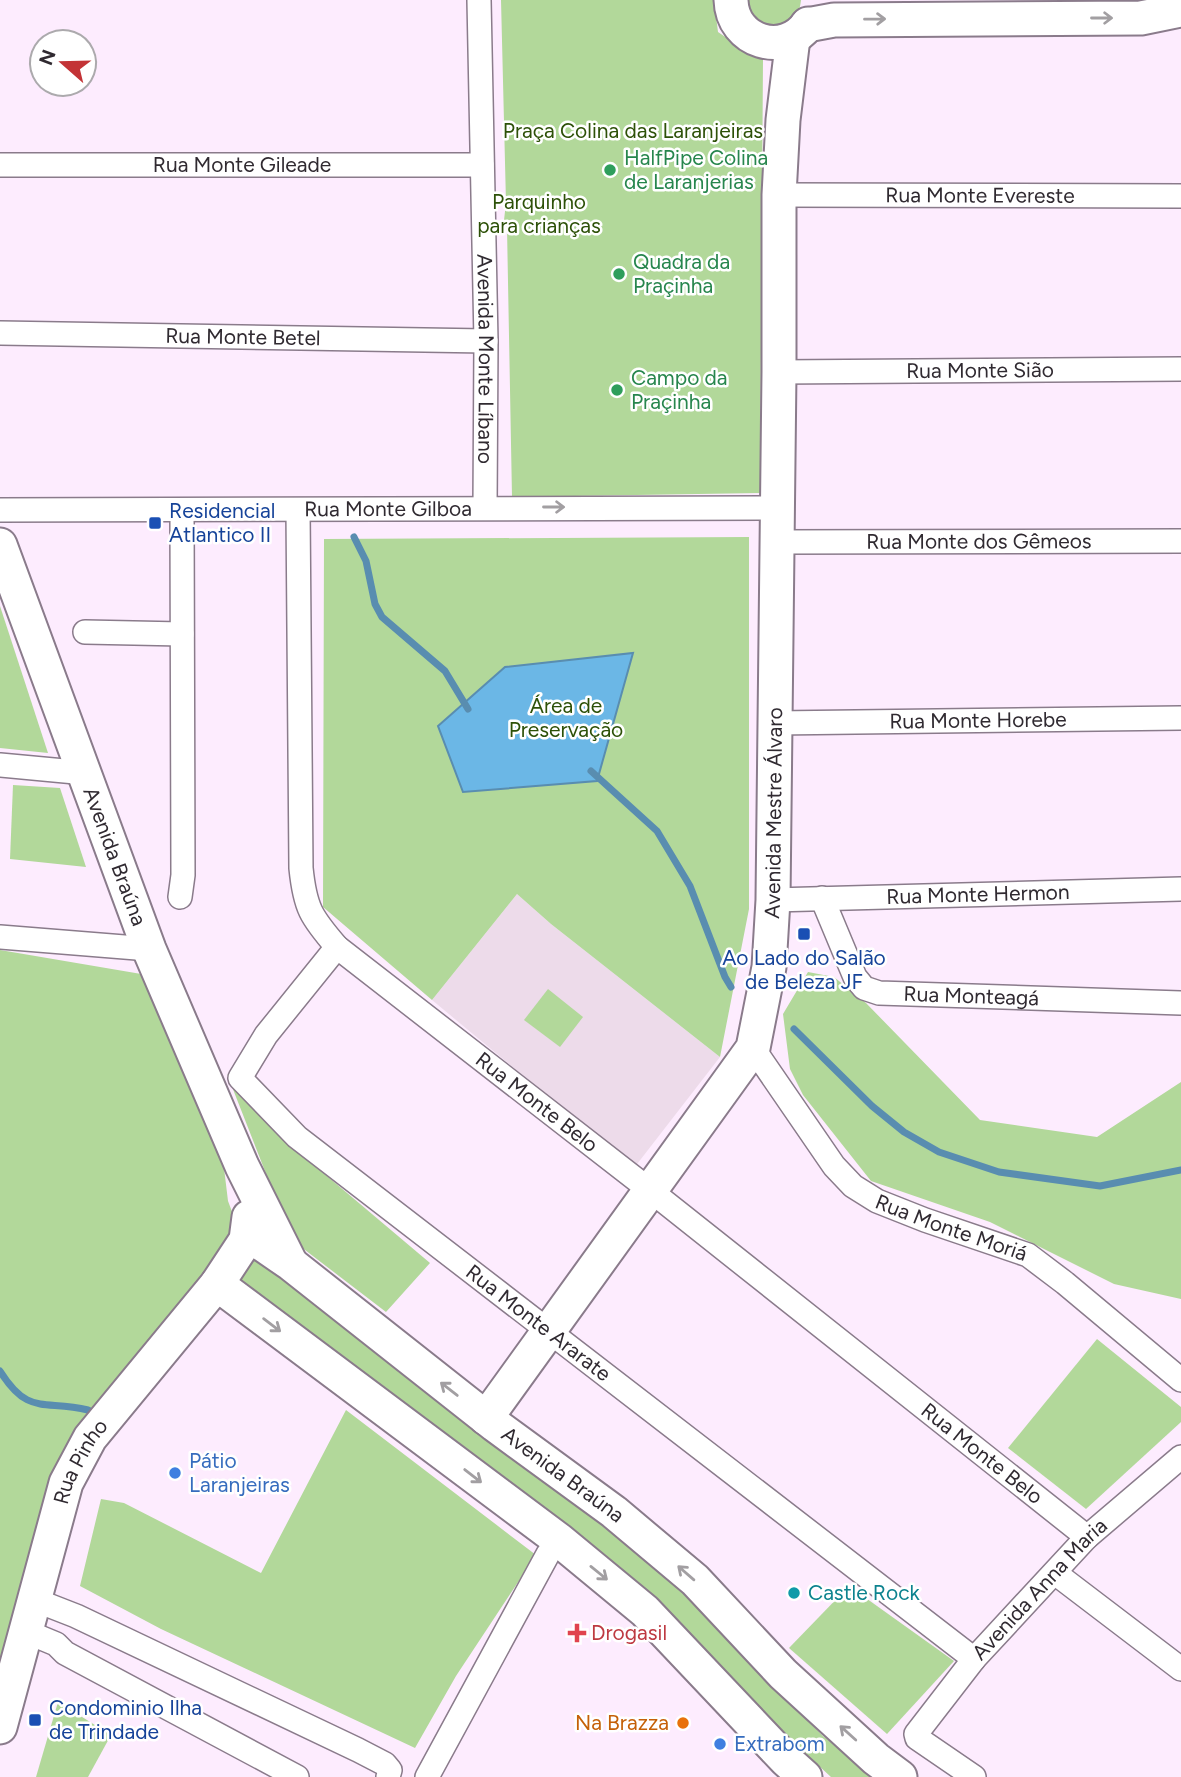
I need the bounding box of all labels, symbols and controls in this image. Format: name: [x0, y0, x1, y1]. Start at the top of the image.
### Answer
one-way arrow: [1091, 11, 1114, 25]
one-way arrow: [863, 12, 886, 26]
north arrow: [28, 28, 98, 98]
text: N: [34, 47, 61, 68]
park label: Praça Colina das Laranjeiras: [503, 118, 763, 143]
place label: HalfPipe Colina de Laranjerias: [624, 145, 768, 194]
street label: Rua Monte Gileade: [153, 152, 331, 177]
marker: HalfPipe Colina de Laranjerias: [602, 162, 618, 178]
street label: Rua Monte Evereste: [885, 182, 1075, 208]
park label: Parquinho para crianças: [477, 189, 601, 238]
place label: Quadra da Praçinha: [633, 249, 730, 298]
street label: Avenida Monte Líbano: [472, 254, 499, 464]
marker: Quadra da Praçinha: [611, 266, 627, 282]
street label: Rua Monte Betel: [165, 323, 321, 350]
street label: Rua Monte Sião: [906, 357, 1054, 383]
place label: Campo da Praçinha: [631, 365, 728, 414]
marker: Campo da Praçinha: [609, 382, 625, 398]
street label: Rua Monte Gilboa: [304, 496, 472, 521]
place label: Residencial Atlantico II: [169, 498, 275, 547]
one-way arrow: [542, 500, 565, 514]
marker: Residencial Atlantico II: [147, 515, 163, 531]
street label: Rua Monte dos Gêmeos: [866, 528, 1092, 554]
park label: Área de Preservação: [509, 693, 623, 742]
street label: Rua Monte Horebe: [889, 706, 1067, 734]
street label: Avenida Mestre Álvaro: [759, 707, 787, 919]
street label: Avenida Braúna: [78, 784, 152, 929]
street label: Rua Monte Hermon: [886, 879, 1070, 909]
marker: Ao Lado do Salão de Beleza JF: [796, 926, 812, 942]
place label: Ao Lado do Salão de Beleza JF: [722, 945, 886, 994]
street label: Rua Monteagá: [903, 981, 1039, 1010]
street label: Rua Monte Belo: [471, 1047, 603, 1157]
street label: Rua Monte Moriá: [872, 1189, 1031, 1266]
street label: Rua Monte Ararate: [461, 1259, 616, 1386]
one-way arrow: [262, 1317, 280, 1332]
one-way arrow: [440, 1381, 458, 1396]
street label: Rua Monte Belo: [916, 1397, 1048, 1509]
street label: Rua Pinho: [48, 1414, 113, 1507]
street label: Avenida Braúna: [497, 1421, 630, 1527]
place label: Pátio Laranjeiras: [189, 1448, 290, 1497]
marker: Pátio Laranjeiras: [167, 1465, 183, 1481]
one-way arrow: [463, 1469, 482, 1484]
street label: Avenida Anna Maria: [967, 1512, 1112, 1665]
one-way arrow: [678, 1565, 696, 1581]
one-way arrow: [590, 1566, 608, 1581]
place label: Castle Rock: [808, 1580, 921, 1605]
marker: Castle Rock: [786, 1585, 802, 1601]
place label: Drogasil: [591, 1620, 667, 1645]
marker: Drogasil: [569, 1625, 585, 1641]
place label: Condominio Ilha de Trindade: [49, 1695, 202, 1744]
place label: Na Brazza: [575, 1710, 669, 1735]
marker: Condominio Ilha de Trindade: [27, 1712, 43, 1728]
marker: Na Brazza: [675, 1715, 691, 1731]
one-way arrow: [840, 1725, 857, 1742]
place label: Extrabom: [734, 1731, 825, 1756]
marker: Extrabom: [712, 1736, 728, 1752]

